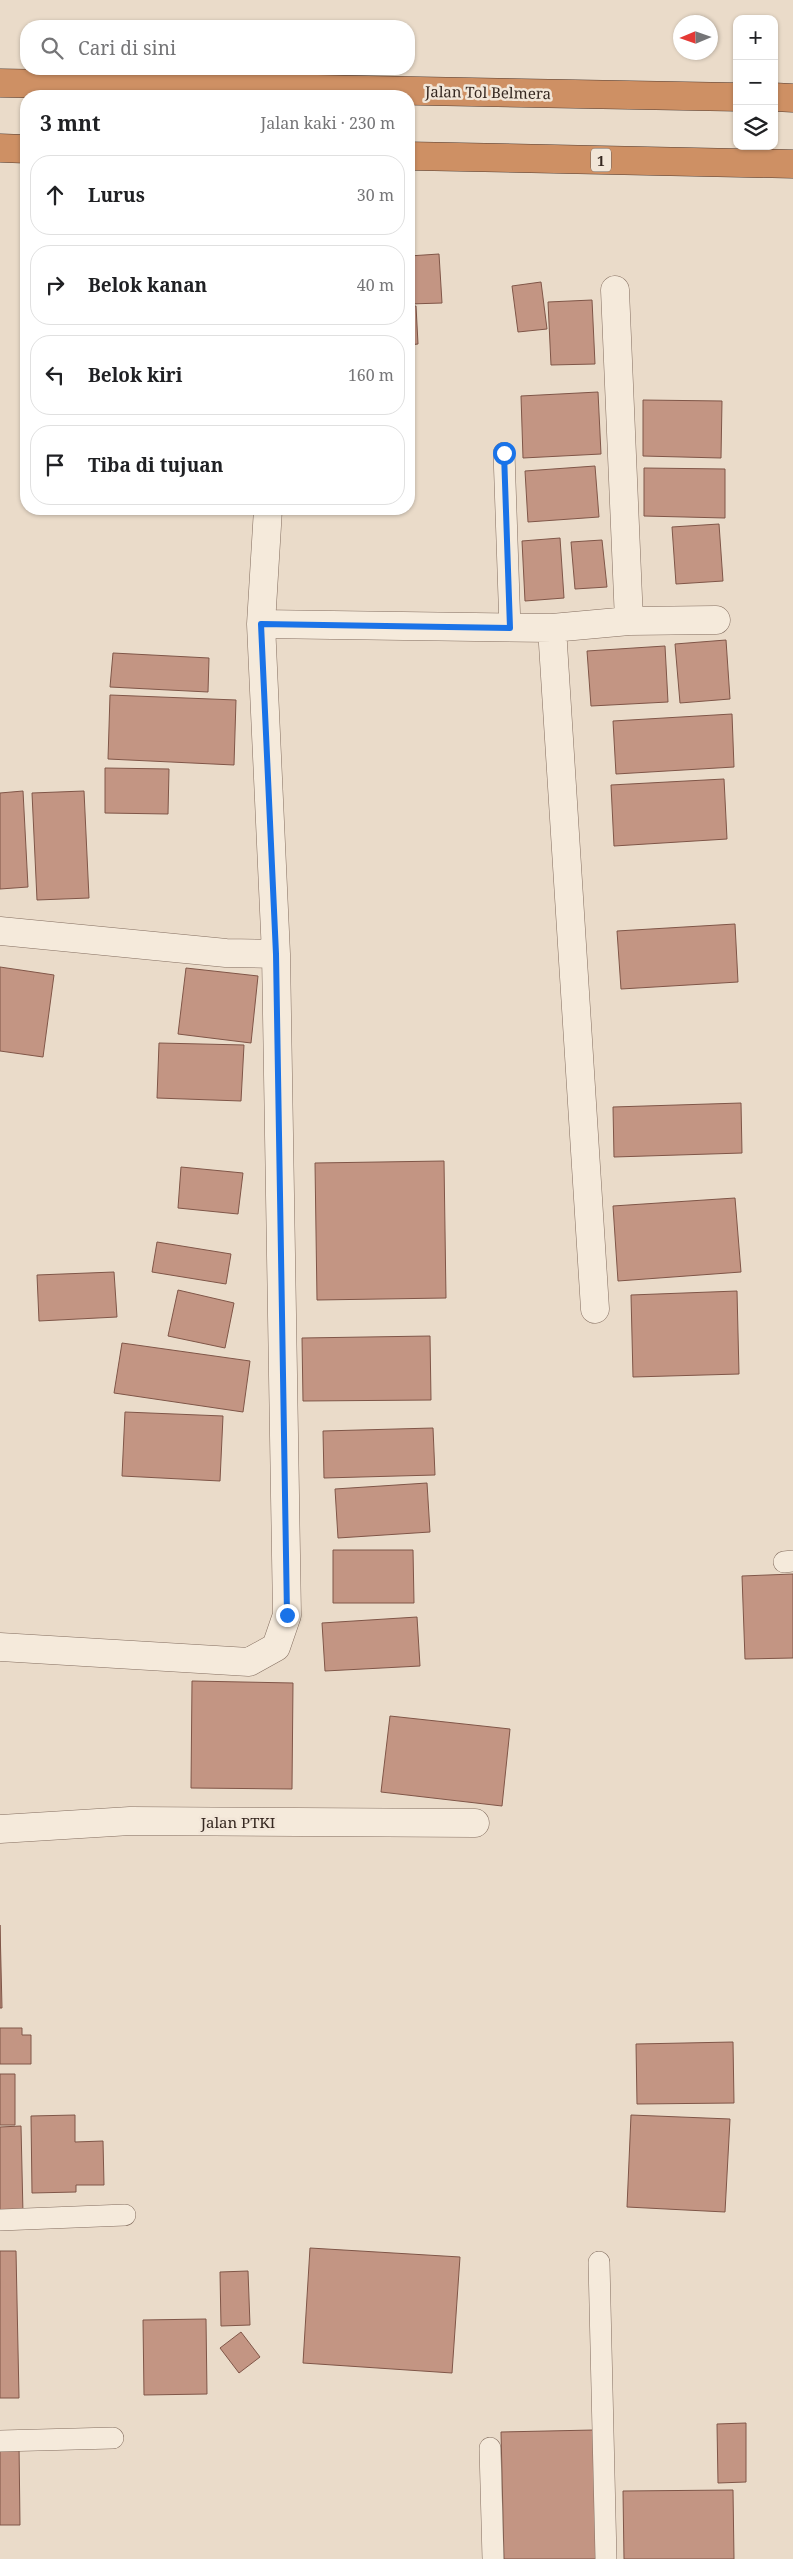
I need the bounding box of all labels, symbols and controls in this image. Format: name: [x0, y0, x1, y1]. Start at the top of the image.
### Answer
north arrow: [673, 15, 718, 60]
map controls: [733, 15, 778, 150]
button: +: [733, 15, 778, 60]
search box: [20, 20, 415, 75]
icon: search: [38, 34, 66, 62]
text: Cari di sini: [78, 35, 176, 61]
button: −: [733, 60, 778, 105]
street label: Jalan Tol Belmera: [424, 81, 551, 103]
button: layers: [733, 105, 778, 150]
text: 3 mnt: [40, 109, 101, 137]
text: Jalan kaki · 230 m: [261, 112, 395, 134]
road number: 1: [591, 148, 611, 172]
icon: ahead: [41, 181, 69, 209]
text: Lurus: [88, 182, 145, 208]
text: 30 m: [357, 184, 394, 206]
icon: right: [41, 271, 69, 299]
text: Belok kanan: [88, 272, 207, 298]
text: 40 m: [357, 274, 394, 296]
icon: left: [41, 361, 69, 389]
text: Belok kiri: [88, 362, 182, 388]
text: 160 m: [348, 364, 394, 386]
route start: [493, 442, 516, 465]
icon: arrive: [41, 451, 69, 479]
text: Tiba di tujuan: [88, 452, 223, 478]
route end: [276, 1604, 299, 1627]
street label: Jalan PTKI: [200, 1812, 275, 1832]

